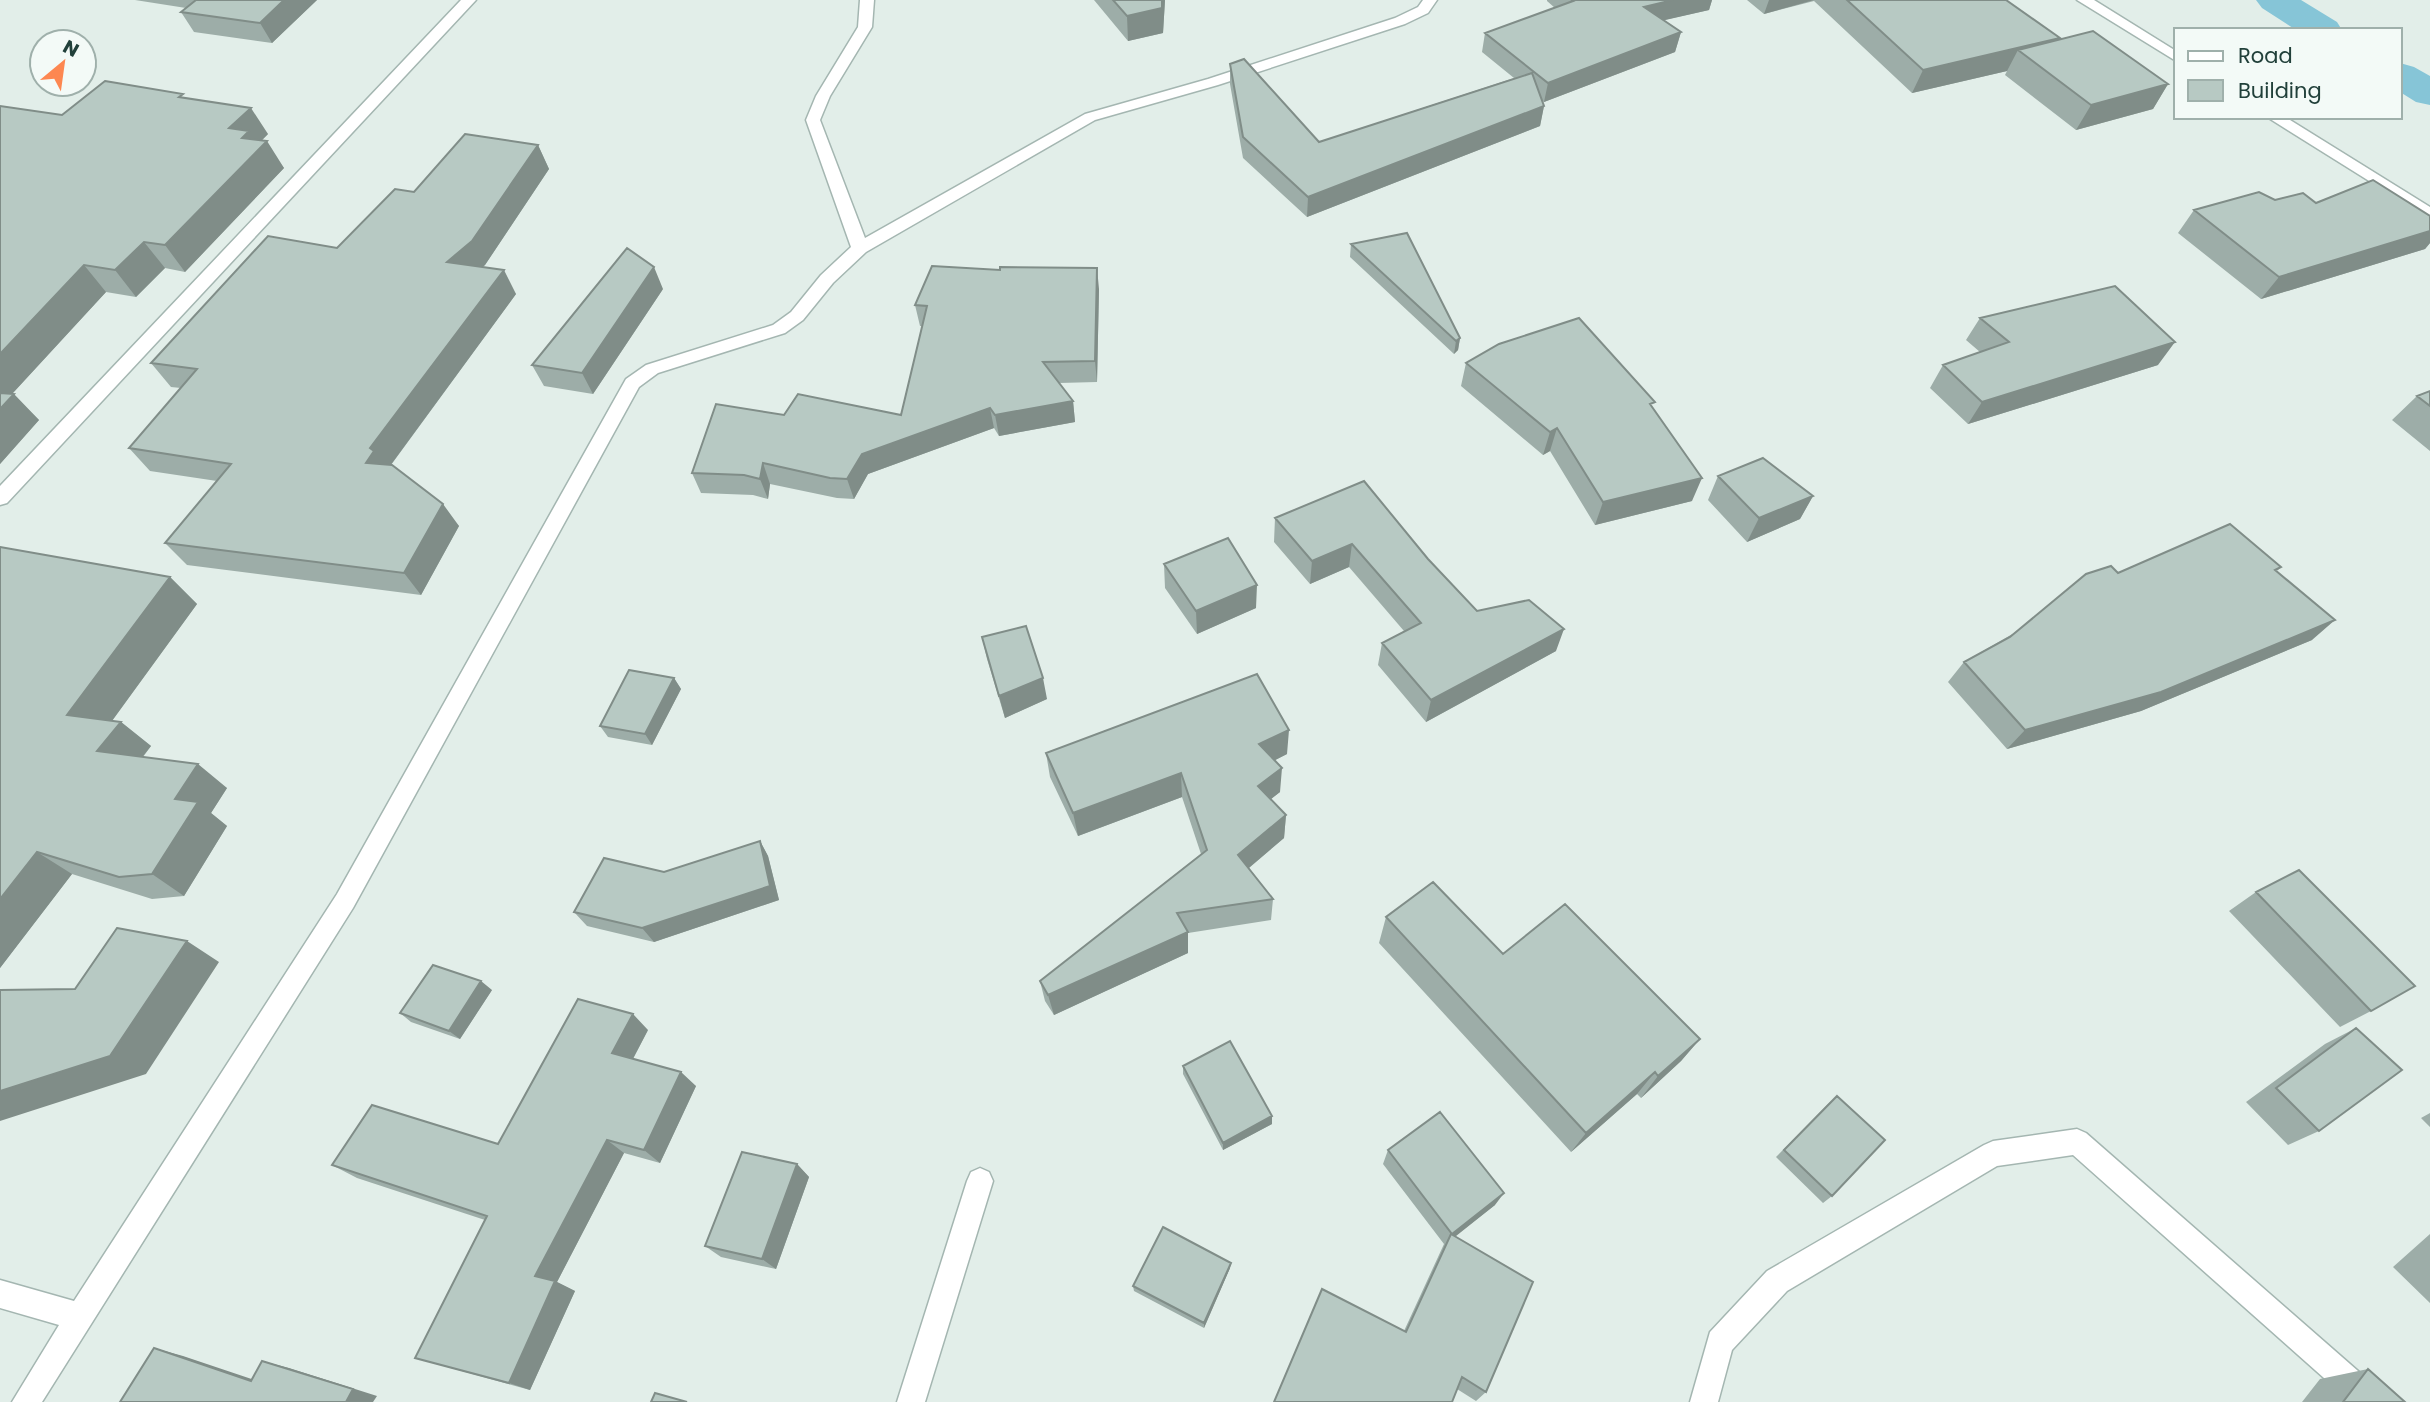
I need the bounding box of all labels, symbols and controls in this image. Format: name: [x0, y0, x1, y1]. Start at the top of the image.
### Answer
north arrow: [28, 28, 98, 98]
legend: [2174, 28, 2402, 119]
text: N: [58, 33, 84, 64]
text: Road: [2238, 41, 2293, 70]
text: Building: [2238, 76, 2322, 105]

